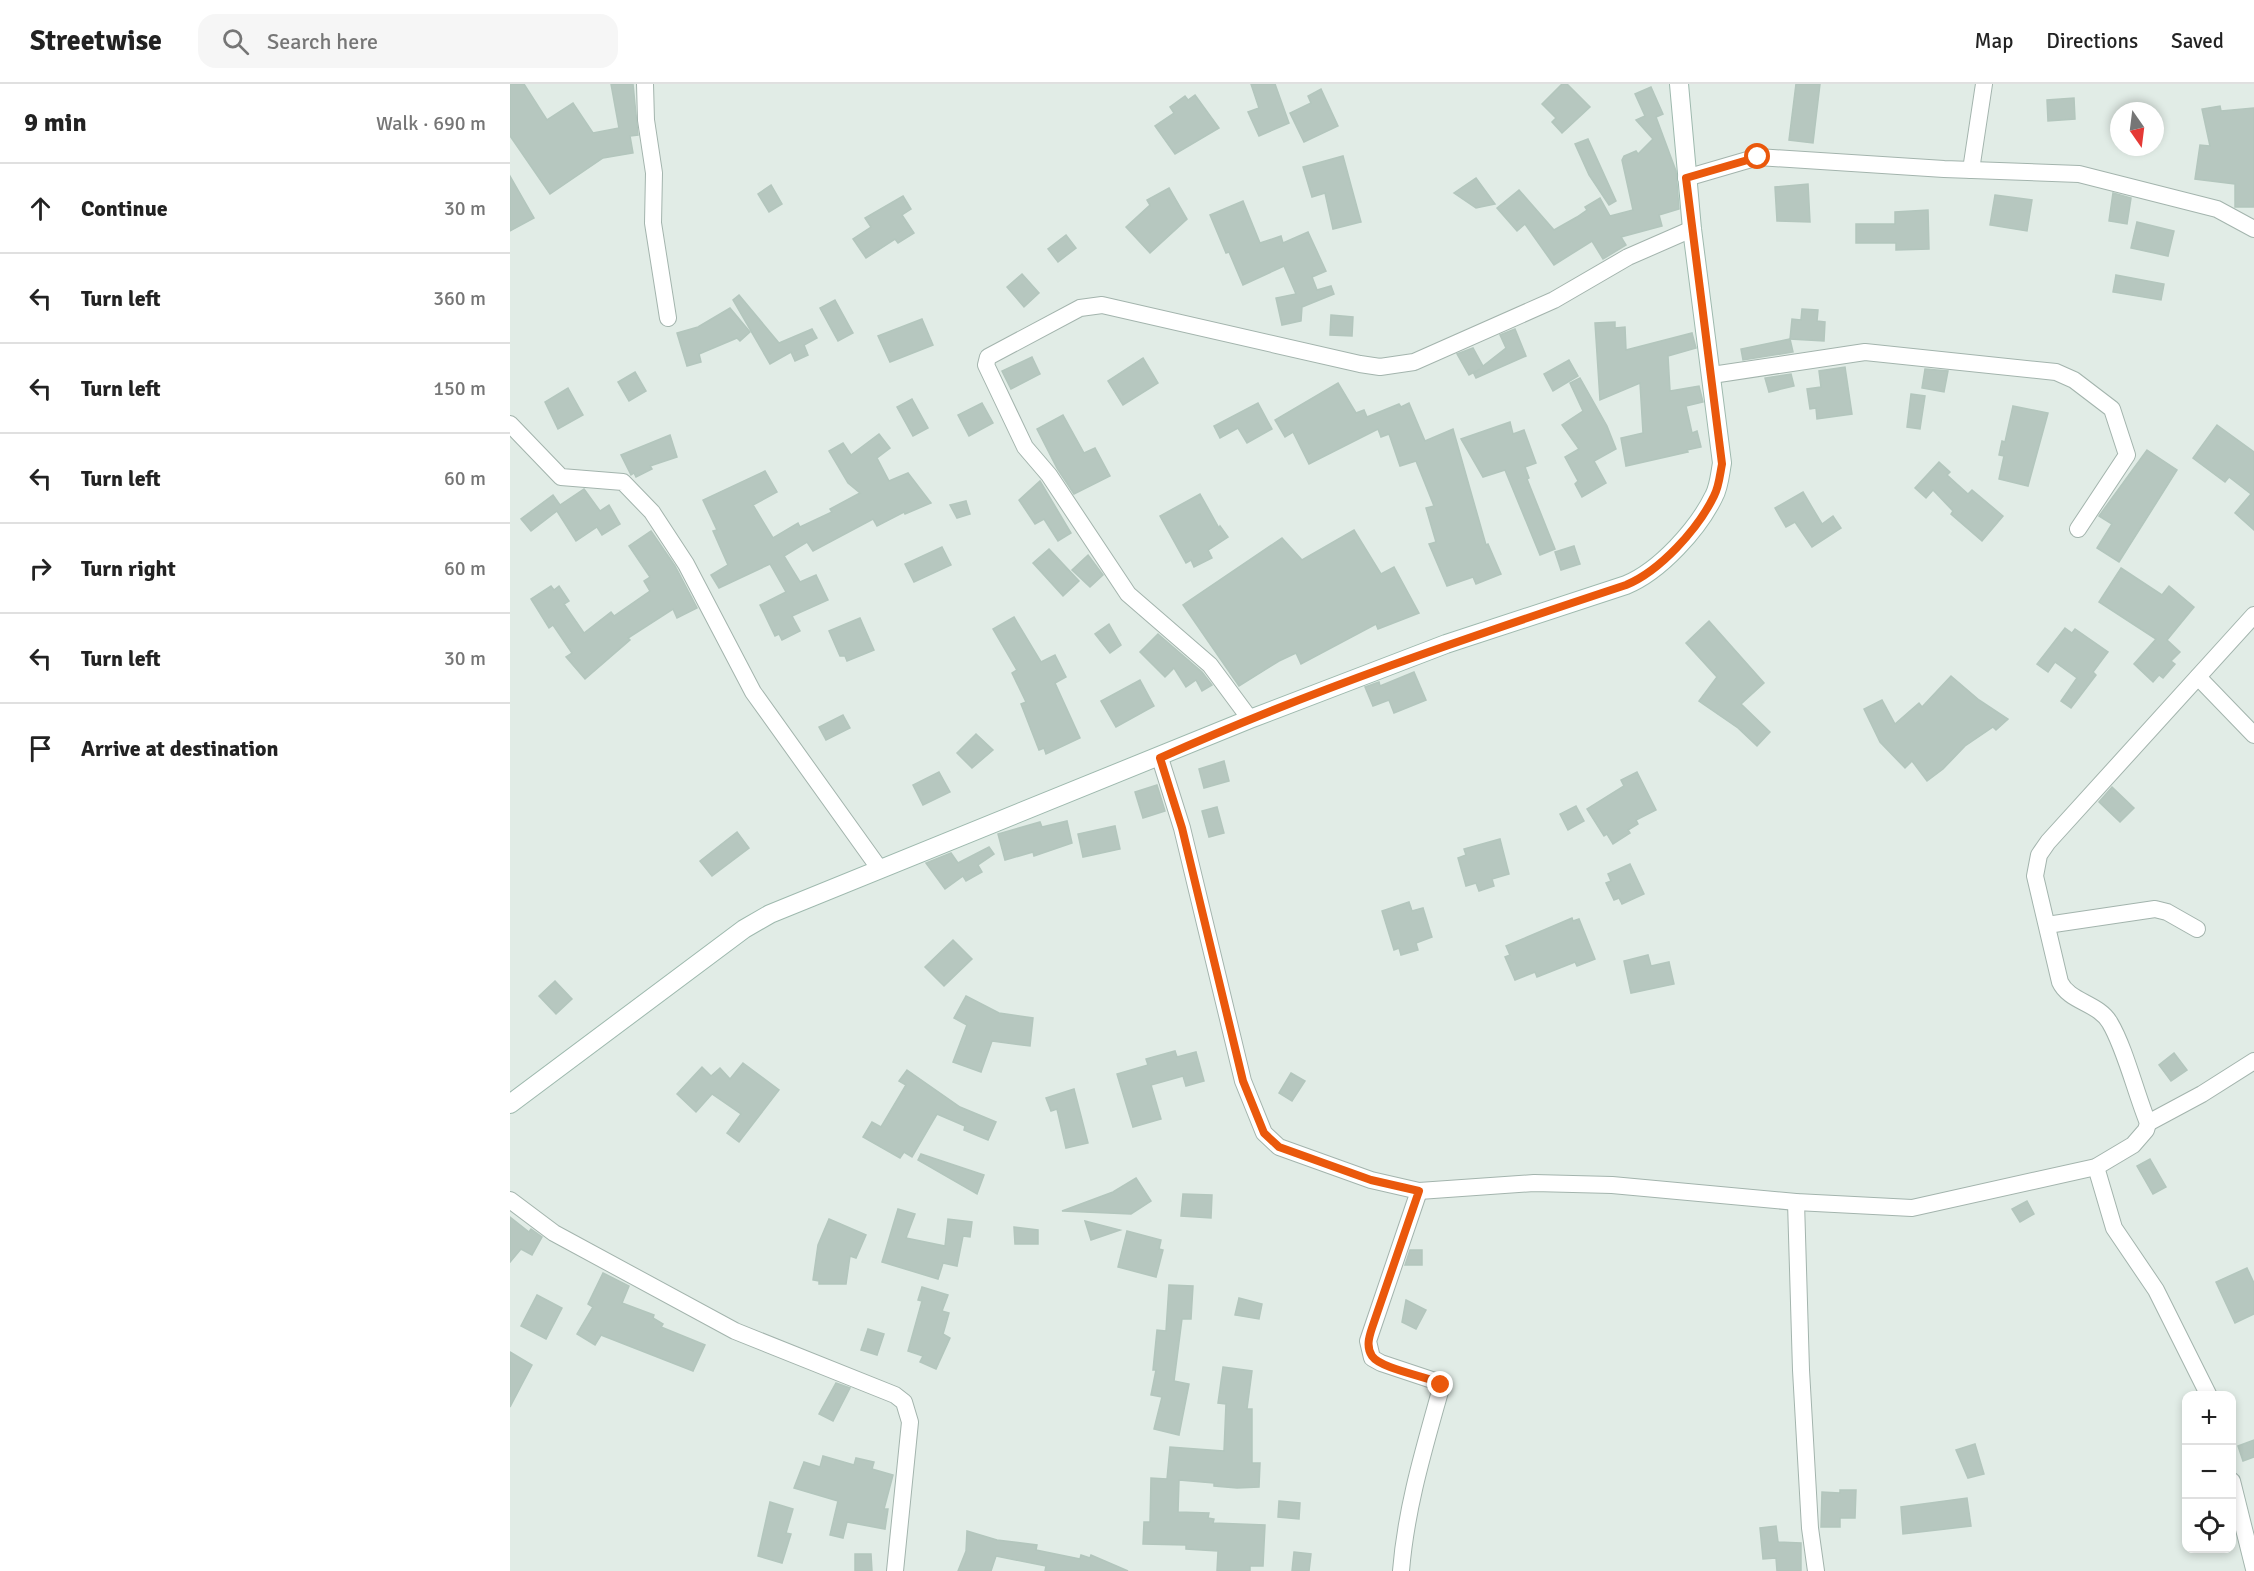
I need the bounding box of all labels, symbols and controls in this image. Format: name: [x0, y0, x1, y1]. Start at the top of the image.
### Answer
search box: [198, 14, 618, 68]
text: Streetwise: [30, 24, 162, 58]
icon: search: [219, 25, 252, 58]
text: Search here: [267, 28, 378, 55]
text: Map: [1975, 28, 2013, 54]
text: Directions: [2046, 28, 2138, 54]
text: Saved: [2171, 28, 2224, 54]
north arrow: [2110, 102, 2164, 156]
text: 9 min: [24, 107, 87, 139]
text: Walk · 690 m: [376, 111, 486, 136]
route start: [1744, 143, 1770, 169]
icon: ahead: [24, 192, 57, 225]
text: Continue: [81, 195, 168, 222]
text: 30 m: [444, 196, 486, 221]
icon: left: [24, 282, 57, 315]
text: Turn left: [81, 285, 161, 312]
text: 360 m: [433, 286, 486, 311]
icon: left: [24, 372, 57, 405]
text: Turn left: [81, 375, 161, 402]
text: 150 m: [433, 376, 486, 401]
icon: left: [24, 462, 57, 495]
text: Turn left: [81, 465, 161, 492]
text: 60 m: [444, 466, 486, 491]
icon: right: [24, 552, 57, 585]
text: Turn right: [81, 555, 176, 582]
text: 60 m: [444, 556, 486, 581]
icon: left: [24, 642, 57, 675]
text: Turn left: [81, 645, 161, 672]
text: 30 m: [444, 646, 486, 671]
icon: arrive: [24, 732, 57, 765]
text: Arrive at destination: [81, 735, 278, 762]
route end: [1427, 1371, 1453, 1397]
map controls: [2182, 1391, 2236, 1553]
button: +: [2182, 1391, 2236, 1445]
button: −: [2182, 1445, 2236, 1499]
button: locate: [2182, 1499, 2236, 1553]

